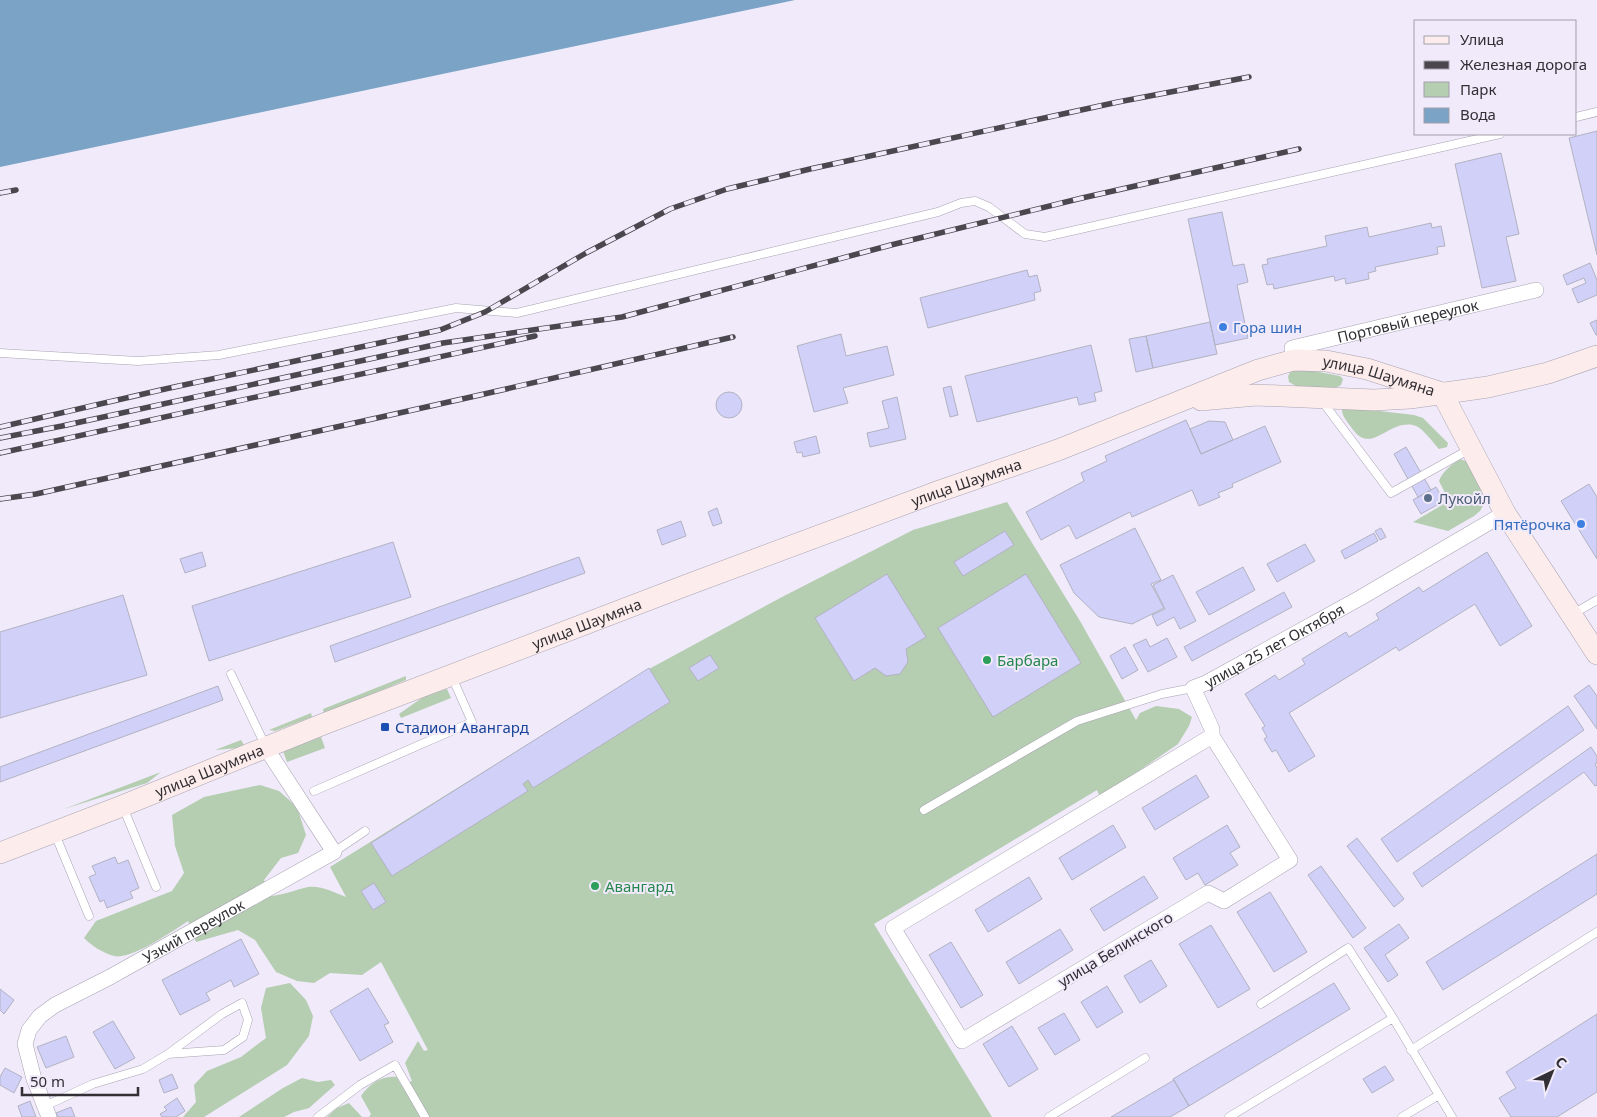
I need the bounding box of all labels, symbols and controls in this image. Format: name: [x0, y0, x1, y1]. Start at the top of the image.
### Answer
legend: [1414, 20, 1577, 135]
text: Улица: [1460, 29, 1504, 49]
text: Железная дорога: [1460, 54, 1587, 74]
text: Парк: [1460, 79, 1496, 99]
text: Вода: [1460, 104, 1496, 124]
street label: Портовый переулок: [1335, 294, 1480, 347]
place label: Гора шин: [1233, 317, 1302, 337]
marker: Гора шин: [1217, 321, 1229, 333]
street label: улица Шаумяна: [1321, 351, 1438, 400]
street label: улица Шаумяна: [908, 453, 1024, 511]
place label: Лукойл: [1438, 488, 1491, 508]
marker: Лукойл: [1422, 492, 1434, 504]
place label: Пятёрочка: [1494, 514, 1571, 534]
marker: Пятёрочка: [1575, 518, 1587, 530]
street label: улица Шаумяна: [529, 593, 644, 653]
street label: улица 25 лет Октября: [1201, 599, 1348, 692]
place label: Барбара: [997, 650, 1058, 670]
marker: Барбара: [981, 654, 993, 666]
place label: Стадион Авангард: [395, 717, 529, 737]
marker: Стадион Авангард: [379, 721, 391, 733]
street label: улица Шаумяна: [152, 739, 267, 802]
place label: Авангард: [605, 876, 674, 896]
marker: Авангард: [589, 880, 601, 892]
street label: Узкий переулок: [139, 894, 248, 967]
street label: улица Белинского: [1054, 907, 1176, 991]
north arrow: [1527, 1047, 1577, 1097]
text: С: [1551, 1052, 1571, 1072]
scale bar: [22, 1064, 139, 1096]
text: 50 m: [30, 1071, 65, 1091]

